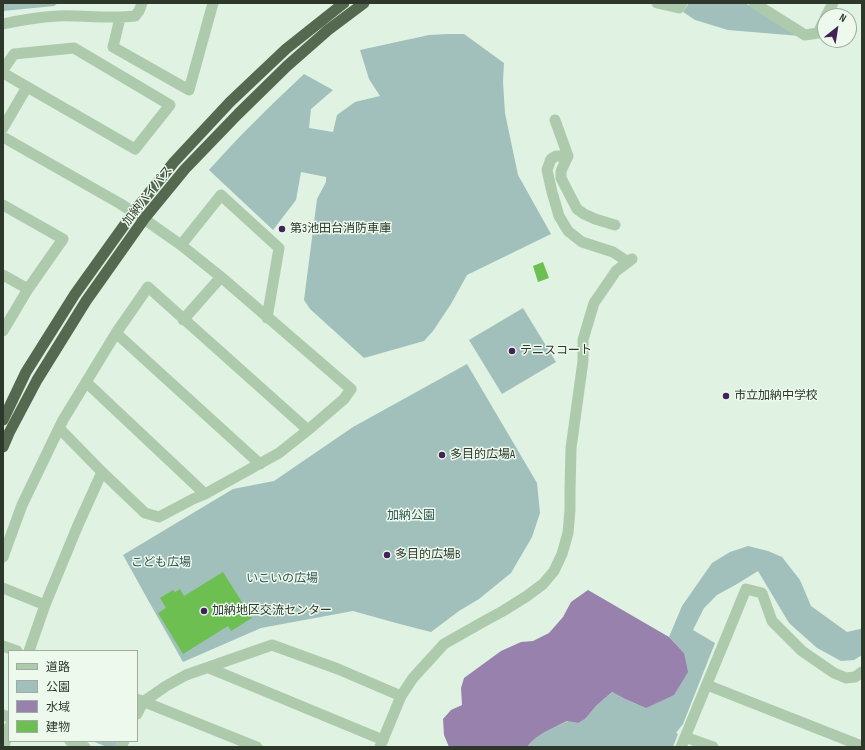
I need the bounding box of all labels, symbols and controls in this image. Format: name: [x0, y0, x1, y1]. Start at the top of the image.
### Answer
north arrow: [817, 8, 857, 48]
text: N: [837, 11, 849, 25]
street label: 加納バイパス: [120, 163, 176, 229]
place label: 第3池田台消防車庫: [290, 222, 391, 236]
marker: 第3池田台消防車庫: [277, 224, 287, 234]
place label: テニスコート: [520, 344, 592, 358]
marker: テニスコート: [507, 346, 517, 356]
place label: 市立加納中学校: [734, 389, 818, 403]
marker: 市立加納中学校: [721, 391, 731, 401]
place label: 多目的広場A: [450, 448, 515, 462]
marker: 多目的広場A: [437, 450, 447, 460]
park label: 加納公園: [387, 509, 435, 523]
place label: 多目的広場B: [395, 548, 460, 562]
marker: 多目的広場B: [382, 550, 392, 560]
park label: こども広場: [131, 556, 191, 570]
park label: いこいの広場: [246, 572, 318, 586]
place label: 加納地区交流センター: [212, 604, 332, 618]
marker: 加納地区交流センター: [199, 606, 209, 616]
legend: [8, 650, 138, 742]
text: 道路: [46, 660, 70, 675]
text: 公園: [46, 680, 70, 695]
text: 水域: [46, 700, 70, 715]
text: 建物: [46, 720, 70, 735]

